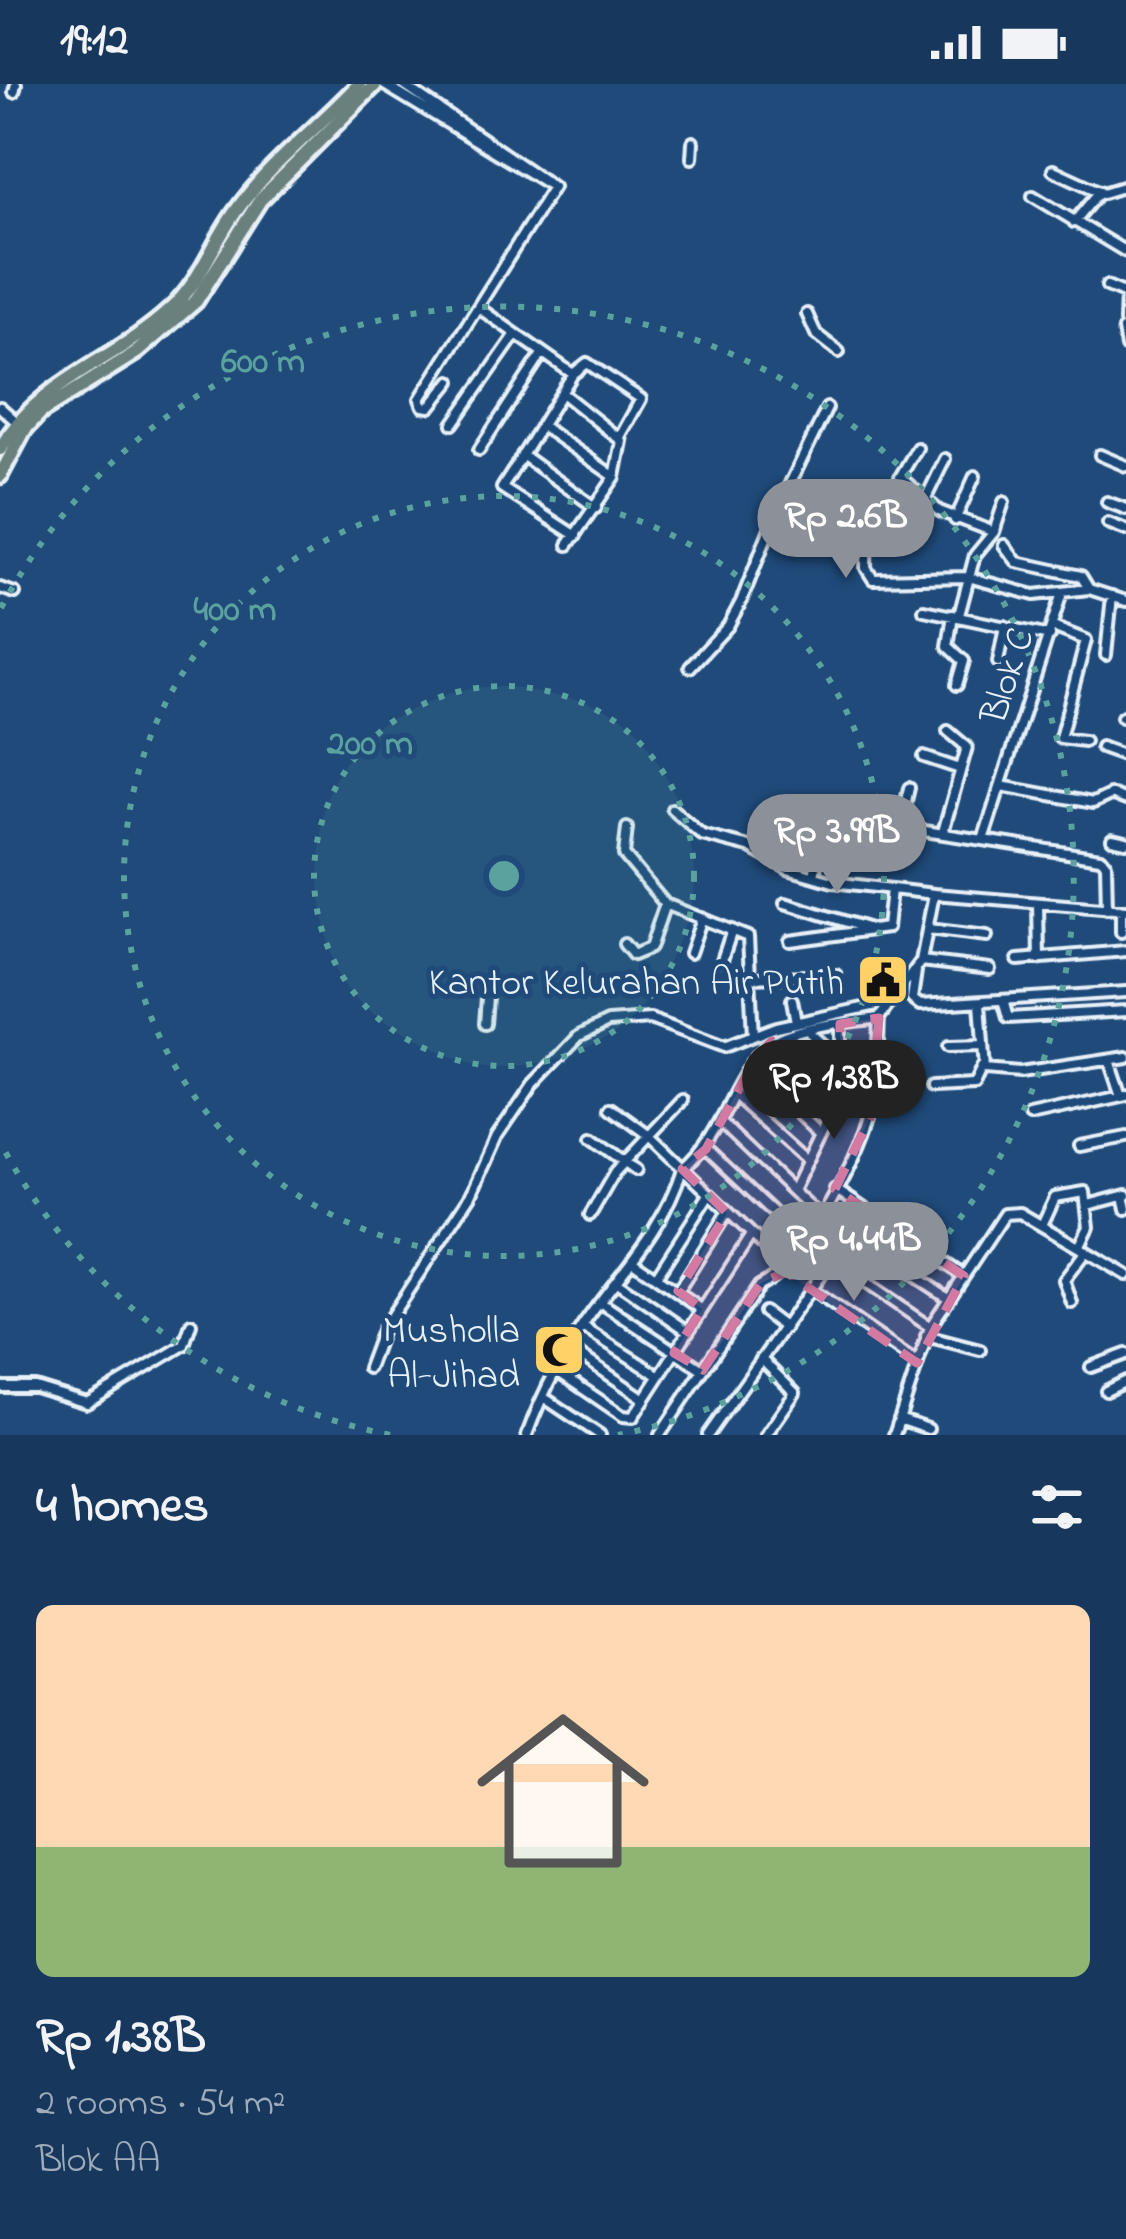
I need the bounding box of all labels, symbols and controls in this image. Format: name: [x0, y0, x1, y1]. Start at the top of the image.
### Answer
text: 19:12: [60, 9, 128, 75]
text: 600 m: [221, 337, 305, 390]
pin: Rp 2.6B: [735, 479, 957, 581]
text: Rp 2.6B: [784, 489, 908, 546]
text: 400 m: [194, 585, 276, 638]
street label: Blok C: [967, 621, 1051, 733]
text: 200 m: [326, 719, 413, 772]
pin: Rp 3.99B: [713, 794, 961, 896]
text: Rp 3.99B: [774, 804, 900, 861]
centre of rings: [483, 855, 525, 897]
public building icon: Kantor Kelurahan Air Putih: [855, 952, 911, 1008]
place label: Kantor Kelurahan Air Putih: [429, 956, 844, 1013]
pin: Rp 1.38B: [710, 1040, 958, 1142]
text: Rp 1.38B: [769, 1050, 899, 1107]
pin: Rp 4.44B: [730, 1202, 978, 1304]
text: Rp 4.44B: [787, 1212, 921, 1269]
place label: Musholla Al-Jihad: [382, 1304, 520, 1406]
mosque icon: Musholla Al-Jihad: [531, 1322, 587, 1378]
text: 4 homes: [36, 1470, 209, 1545]
icon: filters: [1024, 1474, 1090, 1540]
icon: home: [455, 1683, 671, 1899]
text: Rp 1.38B: [36, 2001, 206, 2076]
text: 2 rooms · 54 m²: [36, 2076, 286, 2133]
text: Blok AA: [36, 2133, 160, 2190]

